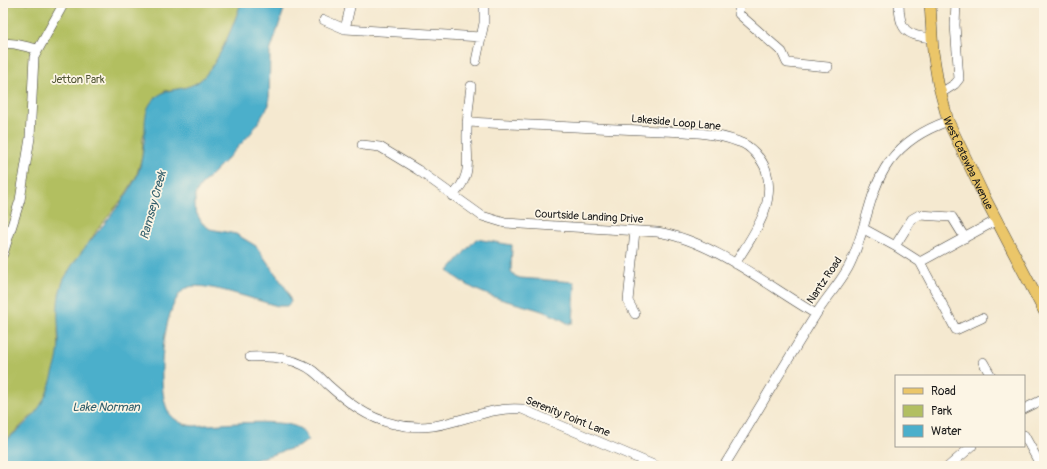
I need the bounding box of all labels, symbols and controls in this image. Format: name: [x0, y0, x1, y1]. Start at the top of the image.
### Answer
park label: Jetton Park: [51, 73, 105, 86]
street label: Lakeside Loop Lane: [631, 112, 722, 133]
street label: West Catawba Avenue: [940, 115, 996, 212]
water label: Ramsey Creek: [137, 168, 170, 241]
street label: Courtside Landing Drive: [534, 207, 644, 226]
street label: Nantz Road: [804, 254, 845, 306]
legend: [895, 375, 1025, 447]
text: Road: [931, 384, 956, 399]
street label: Serenity Point Lane: [524, 394, 612, 440]
water label: Lake Norman: [72, 400, 141, 415]
text: Park: [931, 404, 952, 419]
text: Water: [931, 424, 962, 439]

